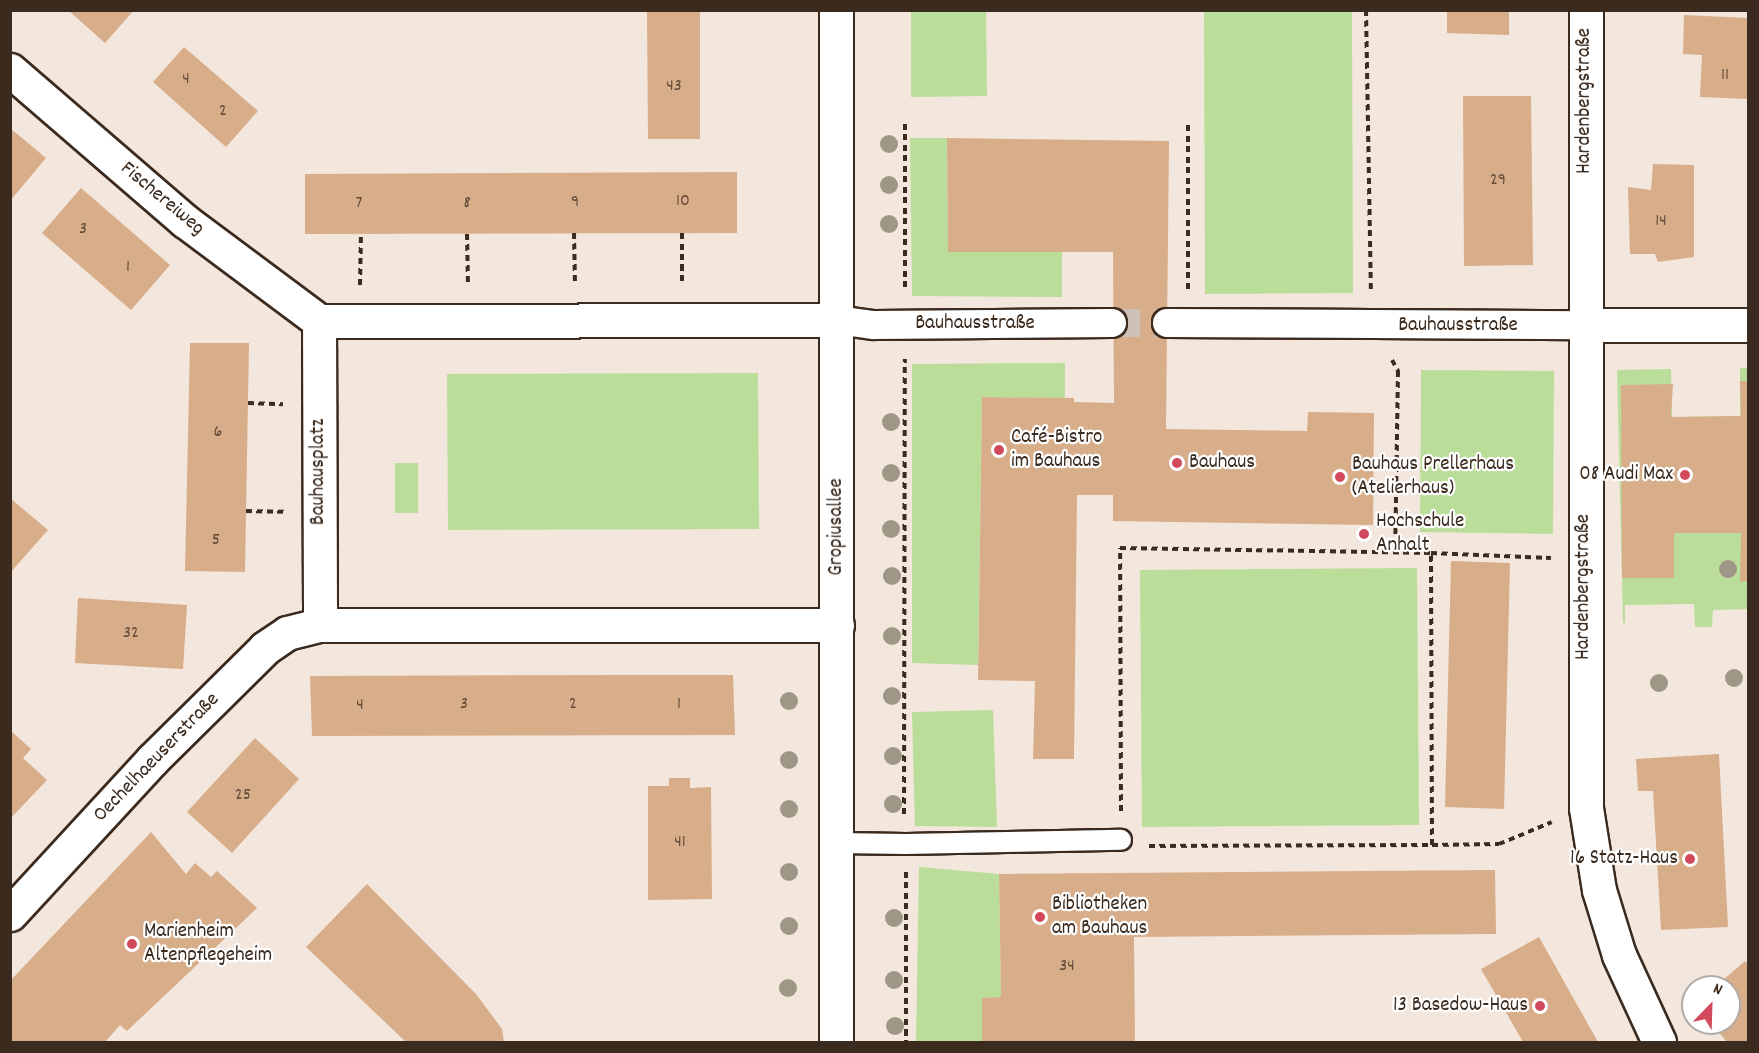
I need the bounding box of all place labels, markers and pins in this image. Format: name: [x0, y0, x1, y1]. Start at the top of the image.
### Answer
place label: Café-Bistro im Bauhaus: [1011, 425, 1102, 475]
marker: Café-Bistro im Bauhaus: [992, 443, 1006, 457]
place label: Bauhaus: [1189, 450, 1255, 476]
place label: Bauhaus Prellerhaus (Atelierhaus): [1352, 452, 1514, 502]
marker: Bauhaus: [1170, 456, 1184, 470]
place label: 08 Audi Max: [1579, 462, 1673, 488]
marker: 08 Audi Max: [1678, 468, 1692, 482]
marker: Bauhaus Prellerhaus (Atelierhaus): [1333, 470, 1347, 484]
place label: Hochschule Anhalt: [1376, 509, 1464, 559]
marker: Hochschule Anhalt: [1357, 527, 1371, 541]
place label: 16 Statz-Haus: [1570, 846, 1678, 872]
marker: 16 Statz-Haus: [1683, 852, 1697, 866]
place label: Bibliotheken am Bauhaus: [1052, 892, 1147, 942]
marker: Bibliotheken am Bauhaus: [1033, 910, 1047, 924]
place label: Marienheim Altenpflegeheim: [144, 919, 272, 969]
marker: Marienheim Altenpflegeheim: [125, 937, 139, 951]
place label: 13 Basedow-Haus: [1393, 993, 1528, 1019]
marker: 13 Basedow-Haus: [1533, 999, 1547, 1013]

